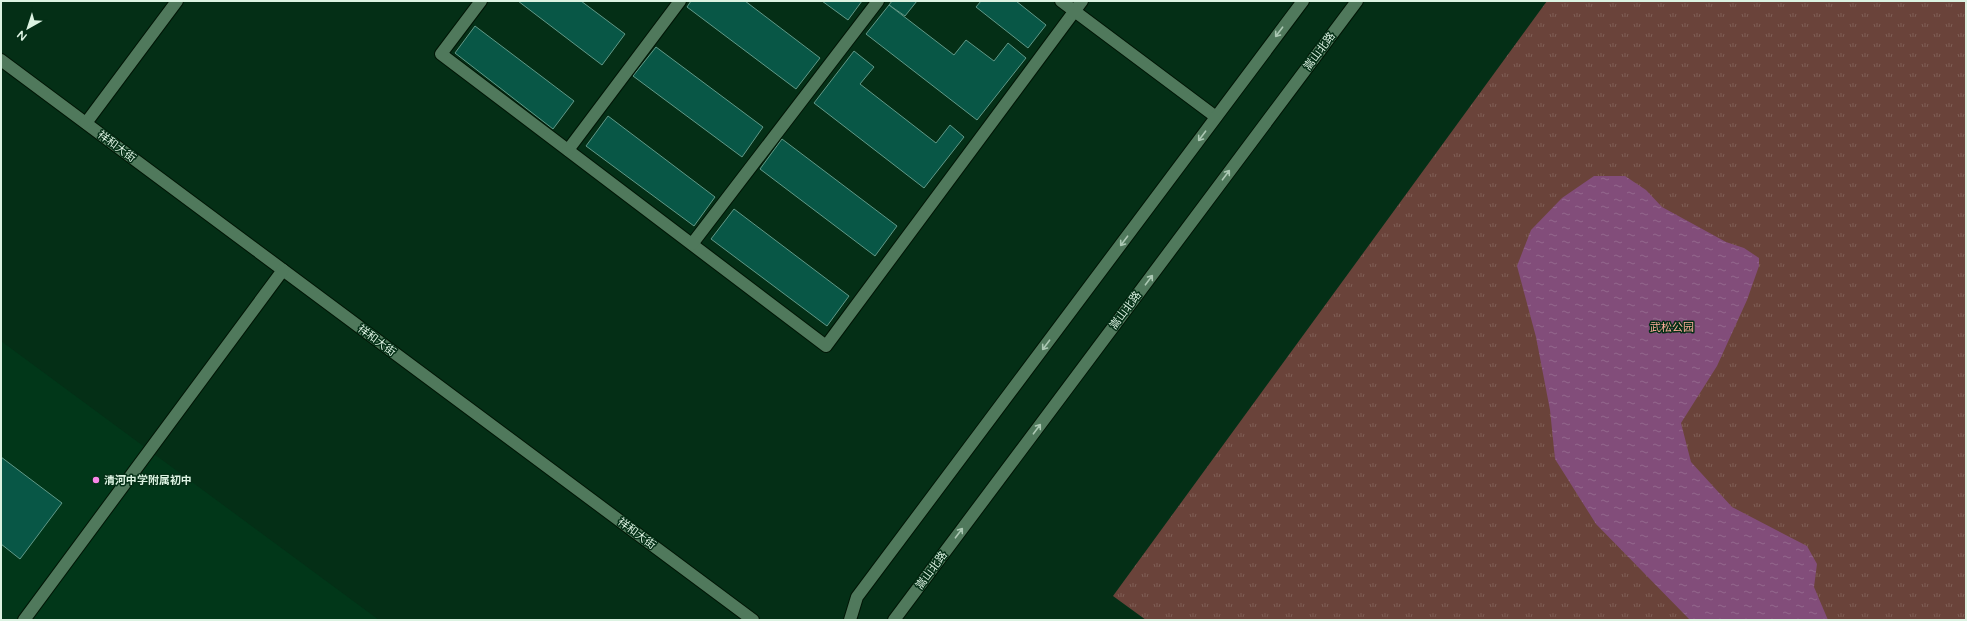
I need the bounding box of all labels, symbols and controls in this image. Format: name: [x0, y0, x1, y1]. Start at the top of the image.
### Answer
north arrow: [8, 8, 48, 48]
one-way arrow: [1275, 27, 1284, 38]
text: N: [14, 28, 30, 43]
street label: 嵩山北路: [1301, 30, 1338, 73]
street label: 祥和大街: [95, 128, 138, 165]
one-way arrow: [1197, 131, 1206, 142]
one-way arrow: [1222, 170, 1231, 181]
one-way arrow: [1120, 235, 1128, 246]
one-way arrow: [1144, 274, 1153, 285]
street label: 嵩山北路: [1107, 289, 1144, 332]
park label: 武松公园: [1650, 321, 1694, 334]
street label: 祥和大街: [355, 322, 398, 359]
one-way arrow: [1042, 339, 1050, 350]
one-way arrow: [1033, 423, 1041, 434]
place label: 清河中学附属初中: [104, 474, 192, 487]
marker: 清河中学附属初中: [91, 475, 101, 485]
street label: 祥和大街: [615, 515, 658, 552]
one-way arrow: [955, 527, 964, 538]
street label: 嵩山北路: [913, 549, 950, 592]

